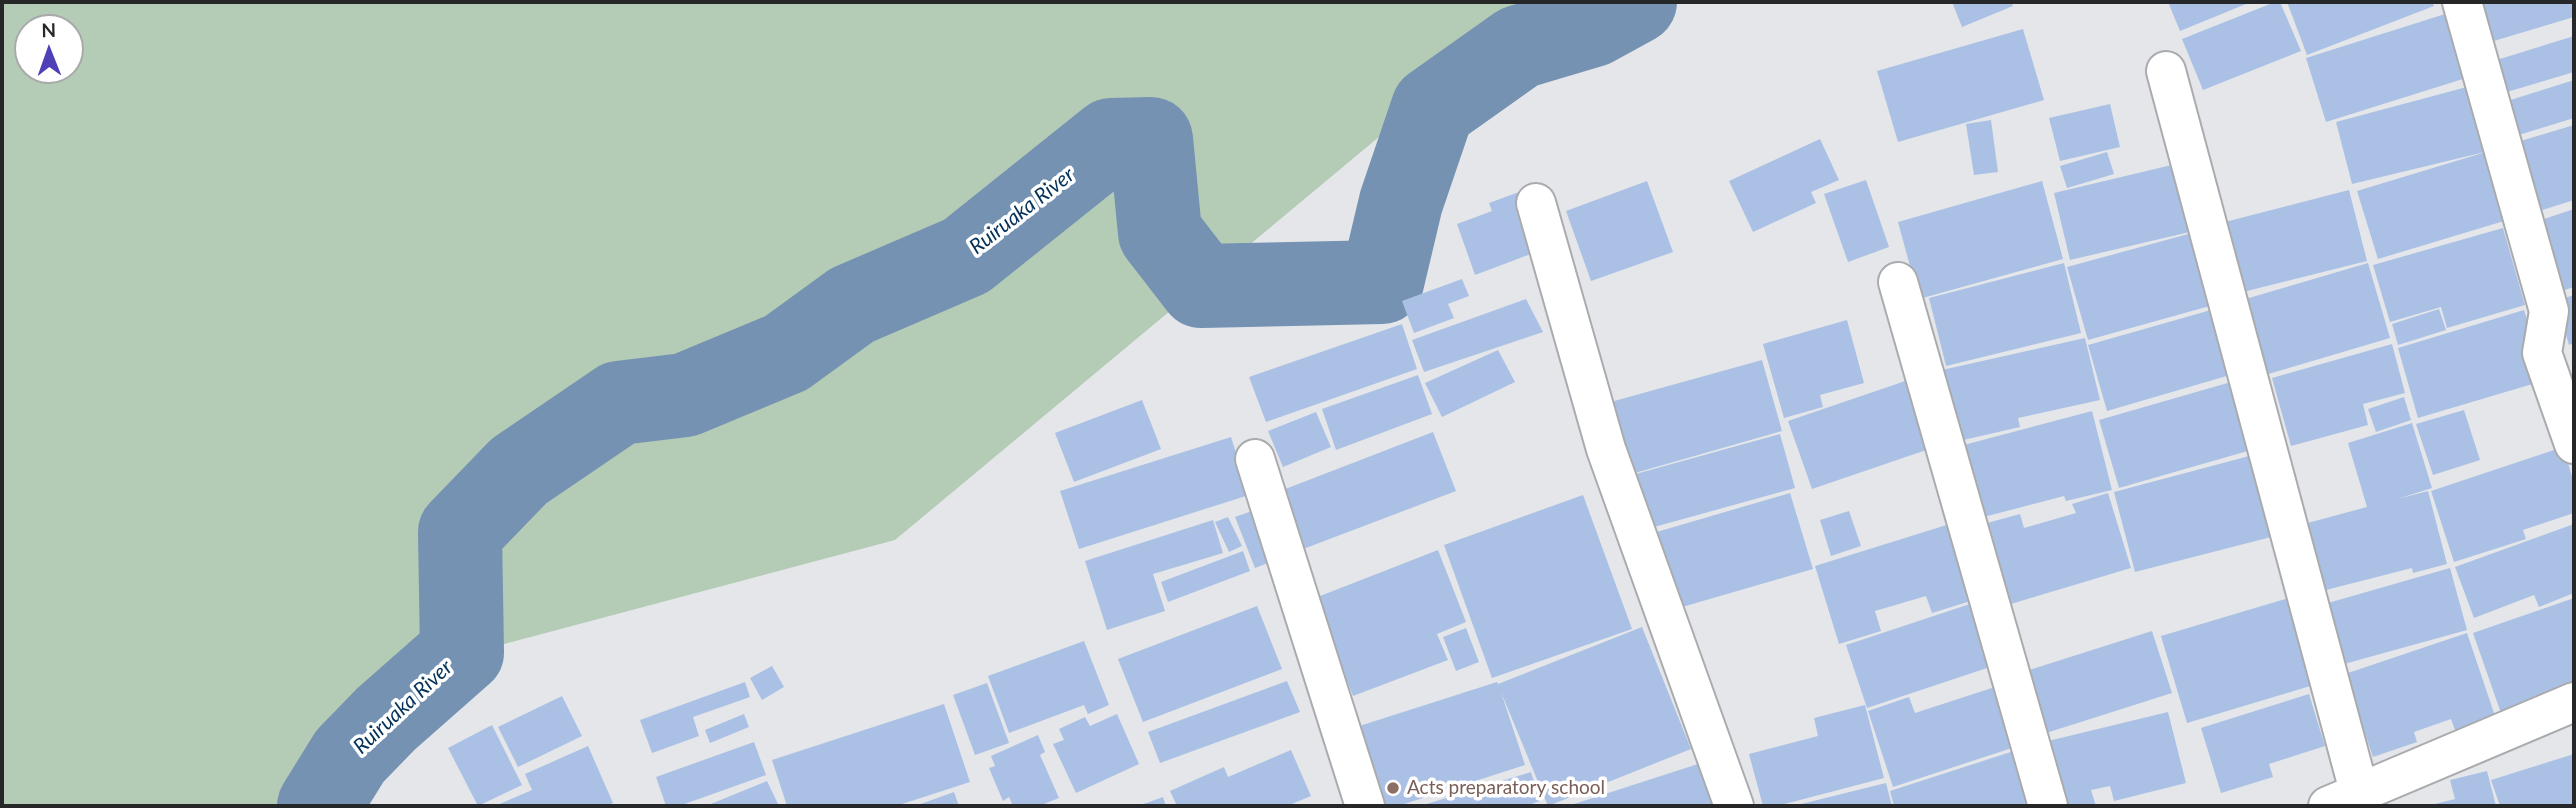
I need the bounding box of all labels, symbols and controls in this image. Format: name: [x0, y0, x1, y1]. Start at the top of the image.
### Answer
north arrow: [14, 14, 84, 84]
text: N: [41, 18, 56, 41]
water label: Ruiruaka River: [965, 162, 1079, 260]
water label: Ruiruaka River: [348, 655, 458, 759]
place label: Acts preparatory school: [1407, 777, 1605, 799]
marker: Acts preparatory school: [1385, 780, 1401, 796]

